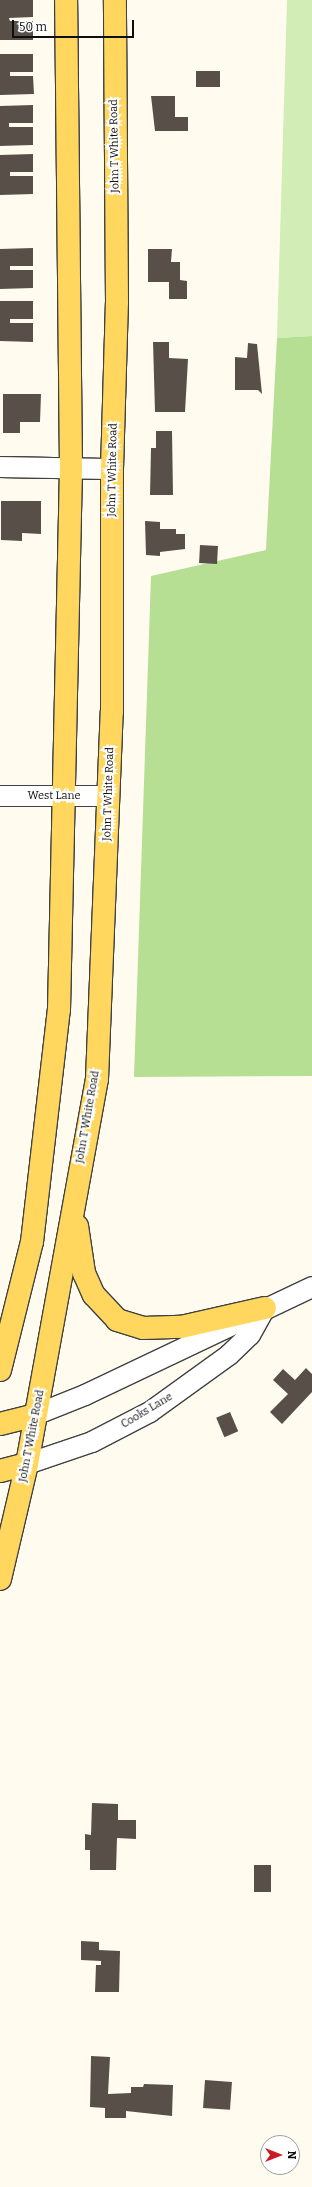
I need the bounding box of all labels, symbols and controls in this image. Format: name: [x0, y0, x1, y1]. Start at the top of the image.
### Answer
scale bar: [14, 12, 136, 38]
text: 50 m: [19, 20, 47, 34]
street label: John T White Road: [108, 99, 122, 193]
street label: John T White Road: [106, 423, 120, 517]
street label: John T White Road: [101, 747, 117, 841]
street label: West Lane: [28, 789, 80, 803]
street label: John T White Road: [73, 1070, 103, 1164]
street label: John T White Road: [17, 1389, 47, 1483]
street label: Cooks Lane: [119, 1390, 175, 1432]
north arrow: [260, 2135, 300, 2175]
text: N: [285, 2151, 298, 2159]

